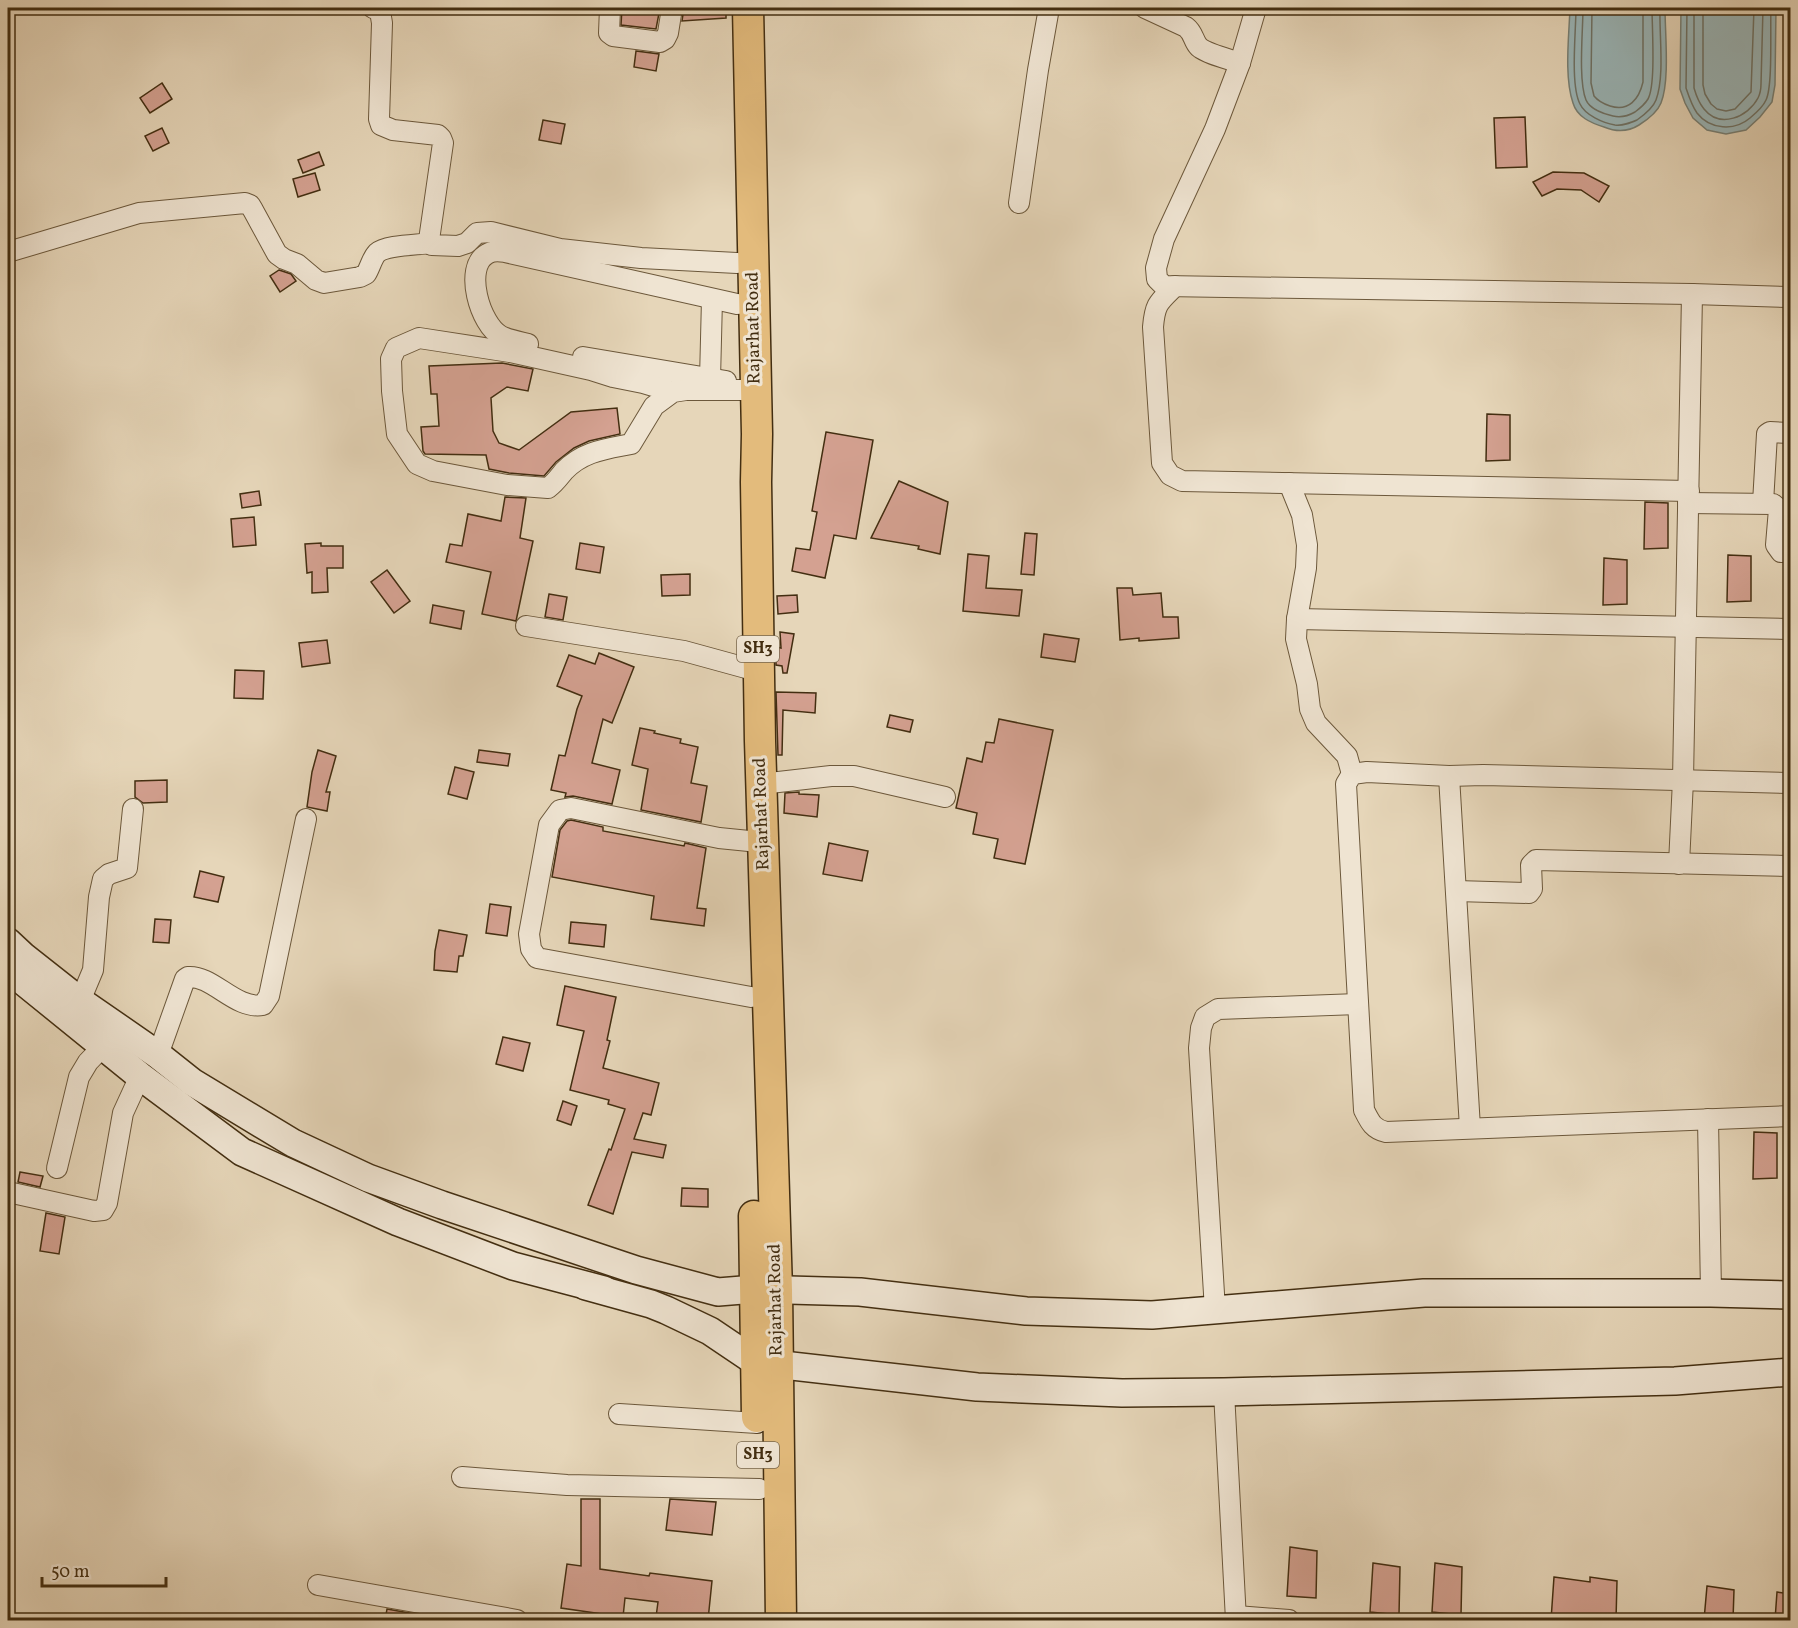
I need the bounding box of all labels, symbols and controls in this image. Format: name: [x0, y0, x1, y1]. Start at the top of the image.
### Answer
street label: Rajarhat Road: [741, 271, 767, 385]
road number: SH3: [737, 636, 779, 662]
street label: Rajarhat Road: [748, 757, 776, 871]
street label: Rajarhat Road: [763, 1243, 789, 1357]
road number: SH3: [737, 1442, 779, 1468]
scale bar: [42, 1550, 166, 1588]
text: 50 m: [51, 1560, 90, 1585]

